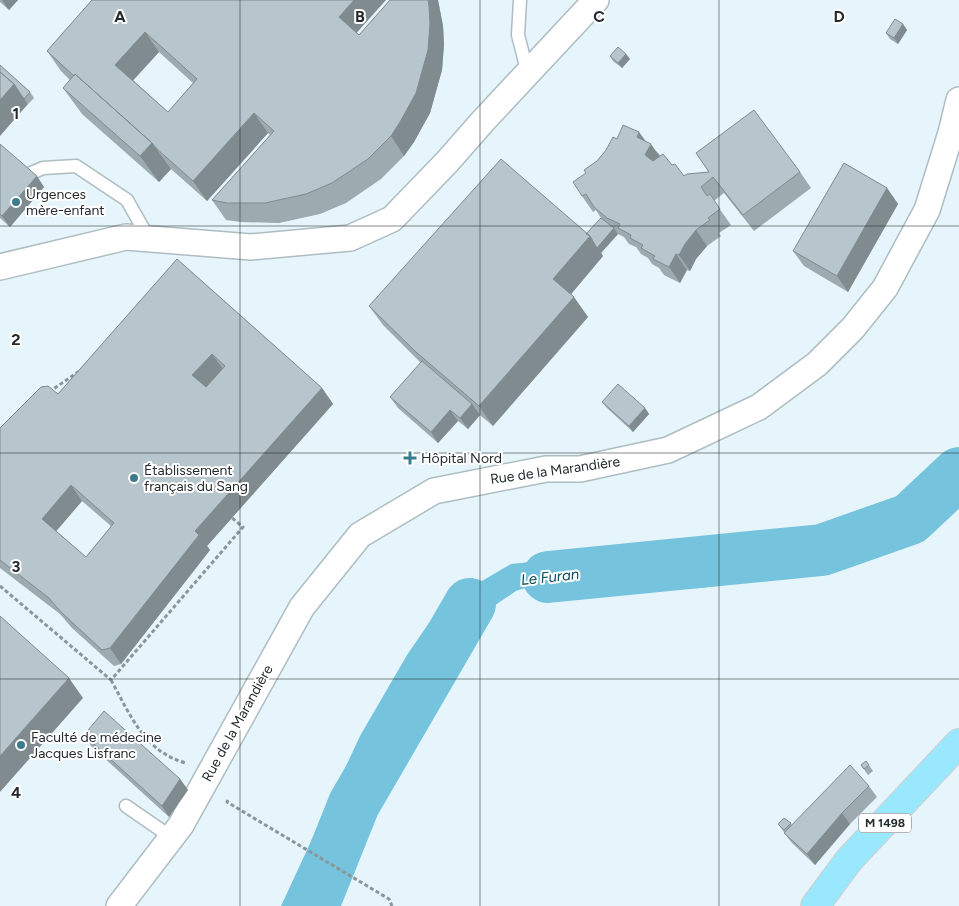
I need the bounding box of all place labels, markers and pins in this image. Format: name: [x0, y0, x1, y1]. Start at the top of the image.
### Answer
place label: Urgences mère-enfant: [26, 186, 105, 219]
marker: Urgences mère-enfant: [10, 196, 22, 208]
place label: Hôpital Nord: [421, 450, 502, 467]
marker: Hôpital Nord: [403, 451, 417, 465]
place label: Établissement français du Sang: [144, 462, 248, 495]
marker: Établissement français du Sang: [128, 472, 140, 484]
place label: Faculté de médecine Jacques Lisfranc: [31, 729, 162, 762]
marker: Faculté de médecine Jacques Lisfranc: [15, 739, 27, 751]

